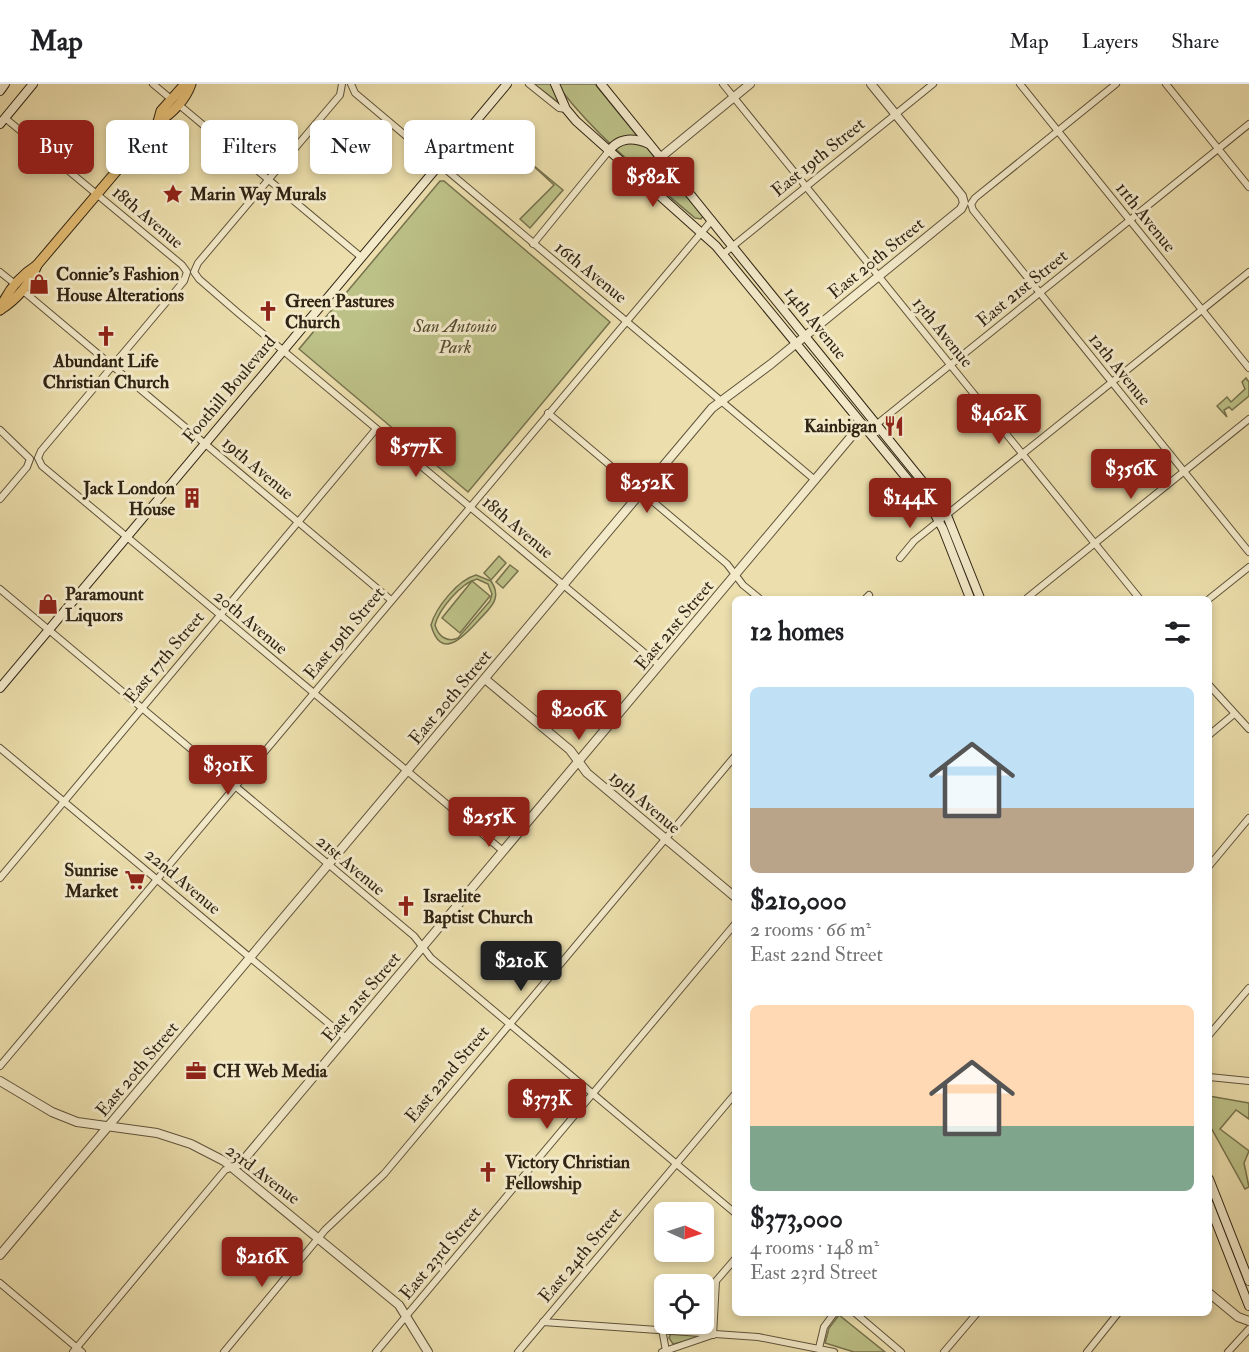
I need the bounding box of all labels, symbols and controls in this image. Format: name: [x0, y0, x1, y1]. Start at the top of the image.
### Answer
text: Map: [30, 24, 83, 59]
text: Map: [1009, 28, 1049, 55]
text: Layers: [1082, 28, 1138, 55]
text: Share: [1171, 28, 1219, 55]
street label: East 19th Street: [767, 112, 870, 202]
chip: Buy: [18, 120, 94, 174]
chip: Rent: [106, 120, 189, 174]
chip: Filters: [201, 120, 298, 174]
chip: New: [310, 120, 392, 174]
chip: Apartment: [404, 120, 535, 174]
pin: $582K: [611, 157, 695, 208]
text: $582K: [626, 164, 680, 189]
street label: 11th Avenue: [1110, 177, 1181, 258]
street label: 18th Avenue: [107, 181, 188, 254]
place icon: Marin Way Murals: [161, 182, 185, 206]
place label: Marin Way Murals: [189, 183, 326, 206]
street label: East 20th Street: [824, 213, 929, 304]
street label: 16th Avenue: [550, 236, 632, 309]
street label: East 21st Street: [972, 244, 1073, 332]
place label: Connie's Fashion House Alterations: [56, 263, 184, 307]
shop icon: Connie's Fashion House Alterations: [27, 272, 51, 296]
street label: 14th Avenue: [779, 282, 852, 365]
place label: Green Pastures Church: [285, 290, 394, 334]
street label: 13th Avenue: [907, 292, 978, 373]
church icon: Green Pastures Church: [256, 299, 280, 323]
park label: San Antonio Park: [412, 315, 497, 359]
church icon: Abundant Life Christian Church: [94, 324, 118, 348]
street label: 12th Avenue: [1083, 328, 1156, 411]
street label: Foothill Boulevard: [178, 331, 281, 448]
place label: Abundant Life Christian Church: [43, 350, 170, 394]
pin: $462K: [957, 394, 1041, 445]
text: $462K: [971, 401, 1027, 426]
restaurant icon: Kainbigan: [882, 414, 906, 438]
place label: Kainbigan: [804, 415, 878, 438]
pin: $577K: [374, 427, 458, 478]
street label: 19th Avenue: [217, 432, 299, 505]
text: $577K: [390, 434, 442, 459]
pin: $356K: [1089, 449, 1173, 500]
text: $356K: [1105, 456, 1157, 481]
pin: $252K: [605, 463, 689, 514]
text: $252K: [620, 470, 674, 495]
place label: Jack London House: [82, 477, 176, 521]
pin: $144K: [868, 478, 952, 529]
text: $144K: [883, 485, 937, 510]
building icon: Jack London House: [180, 486, 204, 510]
street label: 18th Avenue: [477, 491, 558, 564]
street label: East 21st Street: [630, 575, 719, 675]
street label: East 19th Street: [299, 582, 390, 684]
place label: Paramount Liquors: [65, 583, 144, 627]
street label: 20th Avenue: [209, 585, 293, 660]
shop icon: Paramount Liquors: [36, 592, 60, 616]
street label: East 17th Street: [119, 606, 210, 708]
text: 12 homes: [750, 616, 844, 648]
icon: filters: [1161, 616, 1194, 649]
street label: East 20th Street: [404, 645, 497, 750]
pin: $206K: [537, 690, 621, 741]
text: $206K: [551, 697, 607, 722]
icon: home: [918, 726, 1026, 834]
pin: $301K: [186, 745, 270, 796]
text: $301K: [203, 752, 253, 777]
street label: 19th Avenue: [604, 766, 686, 839]
pin: $255K: [447, 797, 531, 848]
text: $255K: [463, 804, 515, 829]
street label: 21st Avenue: [311, 830, 390, 901]
street label: 22nd Avenue: [140, 843, 226, 920]
place label: Sunrise Market: [64, 859, 118, 903]
supermarket icon: Sunrise Market: [123, 868, 147, 892]
place label: Israelite Baptist Church: [423, 885, 533, 929]
text: $210,000: [750, 885, 847, 917]
church icon: Israelite Baptist Church: [394, 894, 418, 918]
text: 2 rooms · 66 m²: [750, 917, 871, 942]
pin: $210K: [479, 941, 563, 992]
text: East 22nd Street: [750, 942, 883, 967]
street label: East 21st Street: [317, 947, 406, 1047]
text: $210K: [495, 948, 547, 973]
street label: East 20th Street: [91, 1017, 184, 1122]
street label: East 22nd Street: [400, 1021, 495, 1128]
icon: home: [918, 1044, 1026, 1152]
office icon: CH Web Media: [184, 1059, 208, 1083]
place label: CH Web Media: [213, 1060, 328, 1083]
pin: $373K: [505, 1079, 589, 1130]
text: $373K: [522, 1086, 572, 1111]
street label: 23rd Avenue: [221, 1139, 305, 1210]
place label: Victory Christian Fellowship: [504, 1151, 631, 1195]
church icon: Victory Christian Fellowship: [476, 1160, 500, 1184]
street label: East 23rd Street: [395, 1202, 486, 1305]
north arrow: [654, 1202, 714, 1262]
map controls: [654, 1202, 714, 1334]
street label: East 24th Street: [534, 1203, 627, 1308]
text: $373,000: [750, 1203, 843, 1235]
text: 4 rooms · 148 m²: [750, 1235, 879, 1260]
pin: $216K: [220, 1237, 304, 1288]
text: $216K: [236, 1244, 288, 1269]
text: East 23rd Street: [750, 1260, 878, 1285]
button: locate: [654, 1274, 714, 1334]

